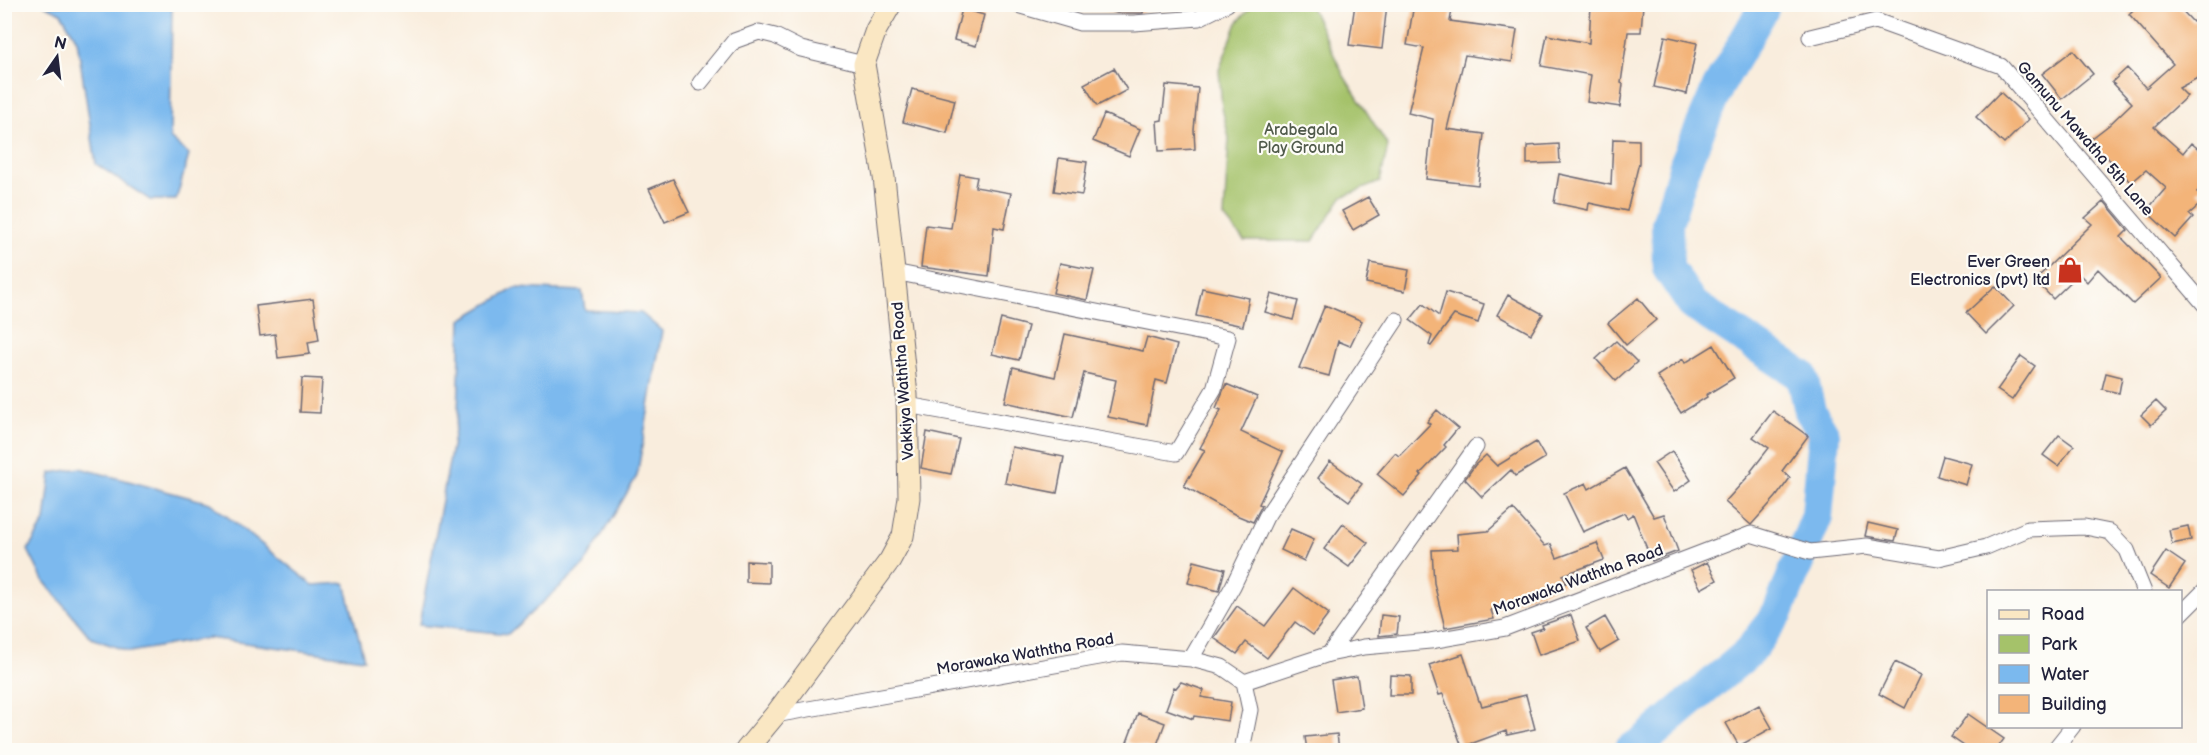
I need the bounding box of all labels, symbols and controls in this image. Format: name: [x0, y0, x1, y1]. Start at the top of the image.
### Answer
north arrow: [27, 27, 87, 87]
text: N: [52, 33, 68, 55]
street label: Gamunu Mawatha 5th Lane: [2013, 58, 2157, 221]
park label: Arabegala Play Ground: [1258, 121, 1344, 158]
place label: Ever Green Electronics (pvt) ltd: [1910, 253, 2050, 290]
shop icon: Ever Green Electronics (pvt) ltd: [2055, 255, 2085, 285]
street label: Vakkiya Waththa Road: [888, 301, 919, 461]
street label: Morawaka Waththa Road: [1491, 541, 1666, 620]
legend: [1987, 590, 2182, 728]
text: Road: [2041, 604, 2085, 625]
street label: Morawaka Waththa Road: [935, 630, 1115, 679]
text: Park: [2041, 634, 2077, 655]
text: Water: [2041, 664, 2089, 685]
text: Building: [2041, 694, 2107, 715]

